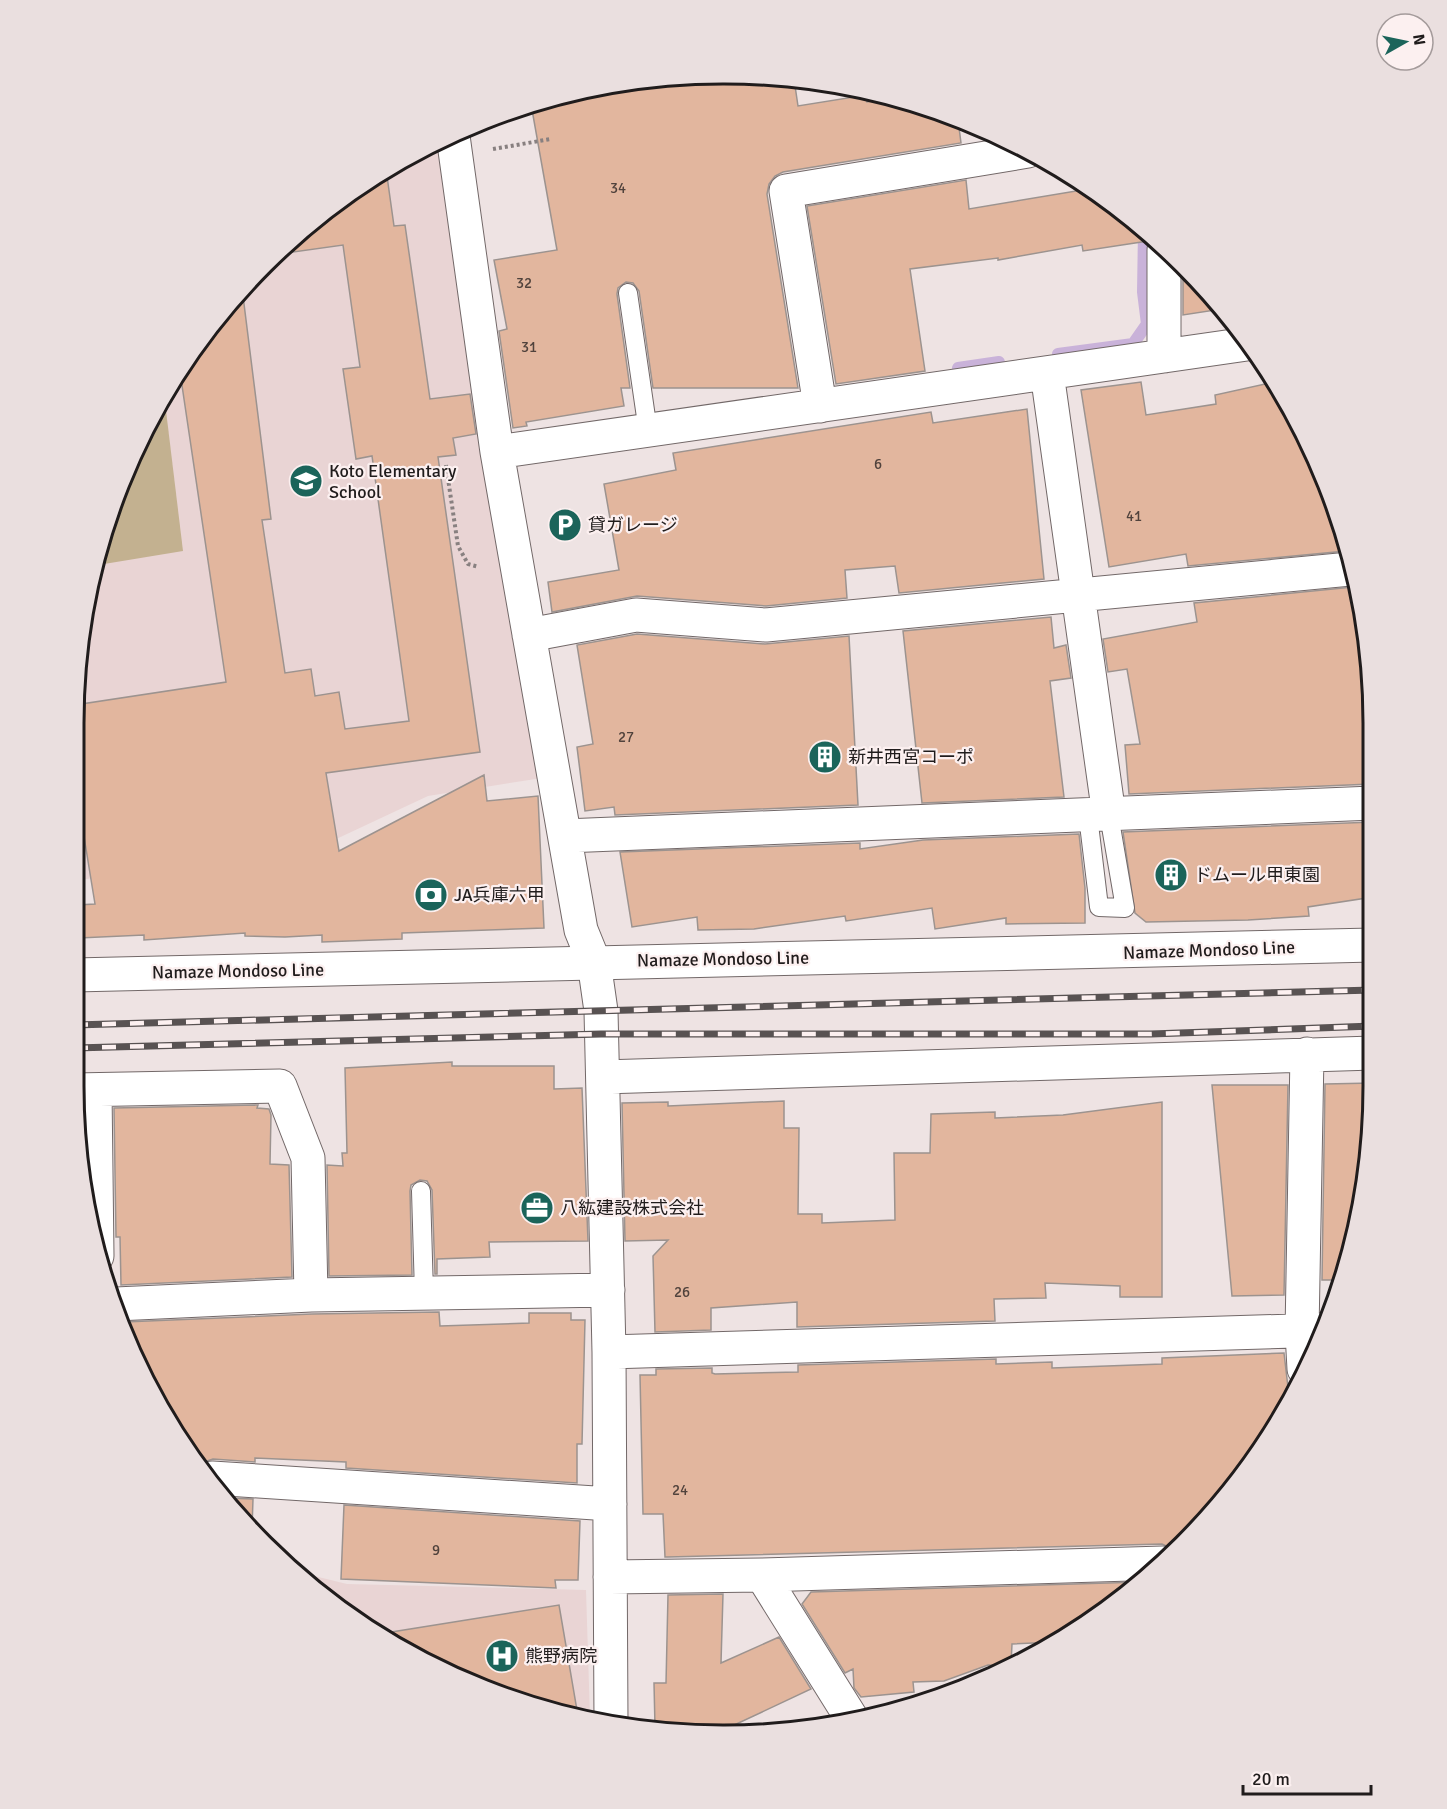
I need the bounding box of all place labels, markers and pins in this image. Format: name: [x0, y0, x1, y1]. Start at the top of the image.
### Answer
place label: Koto Elementary School: [329, 460, 457, 503]
school or university icon: Koto Elementary School: [288, 463, 324, 499]
parking icon: 貸ガレージ: [547, 507, 583, 543]
place label: 貸ガレージ: [588, 514, 678, 536]
building icon: 新井西宮コーポ: [807, 739, 843, 775]
place label: 新井西宮コーポ: [848, 746, 974, 768]
building icon: ドムール甲東園: [1153, 857, 1189, 893]
place label: ドムール甲東園: [1194, 864, 1320, 886]
bank icon: JA兵庫六甲: [413, 877, 449, 913]
place label: JA兵庫六甲: [454, 884, 545, 906]
office icon: 八紘建設株式会社: [519, 1190, 555, 1226]
place label: 八紘建設株式会社: [560, 1197, 704, 1219]
hospital icon: 熊野病院: [484, 1638, 520, 1674]
place label: 熊野病院: [525, 1645, 597, 1667]

